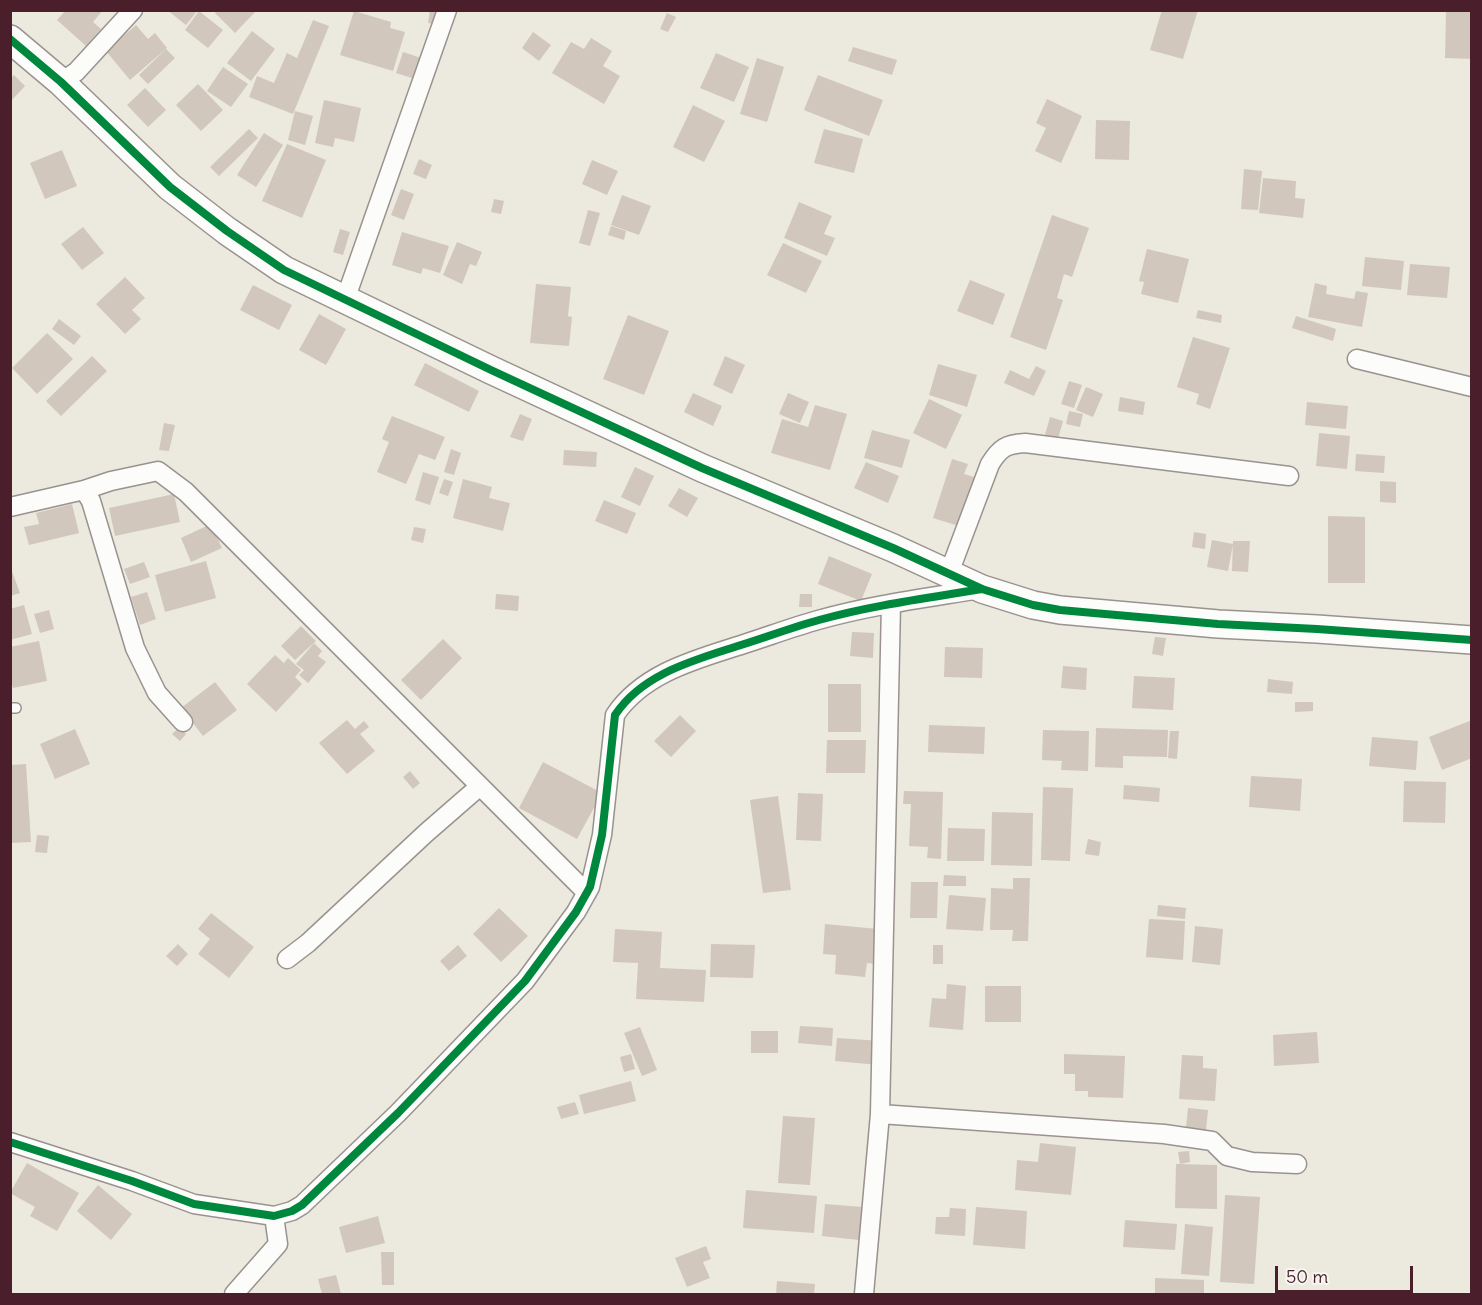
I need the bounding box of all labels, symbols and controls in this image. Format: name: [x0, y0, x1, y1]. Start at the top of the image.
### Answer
scale bar: [1278, 1254, 1416, 1292]
text: 50 m: [1286, 1265, 1328, 1288]

